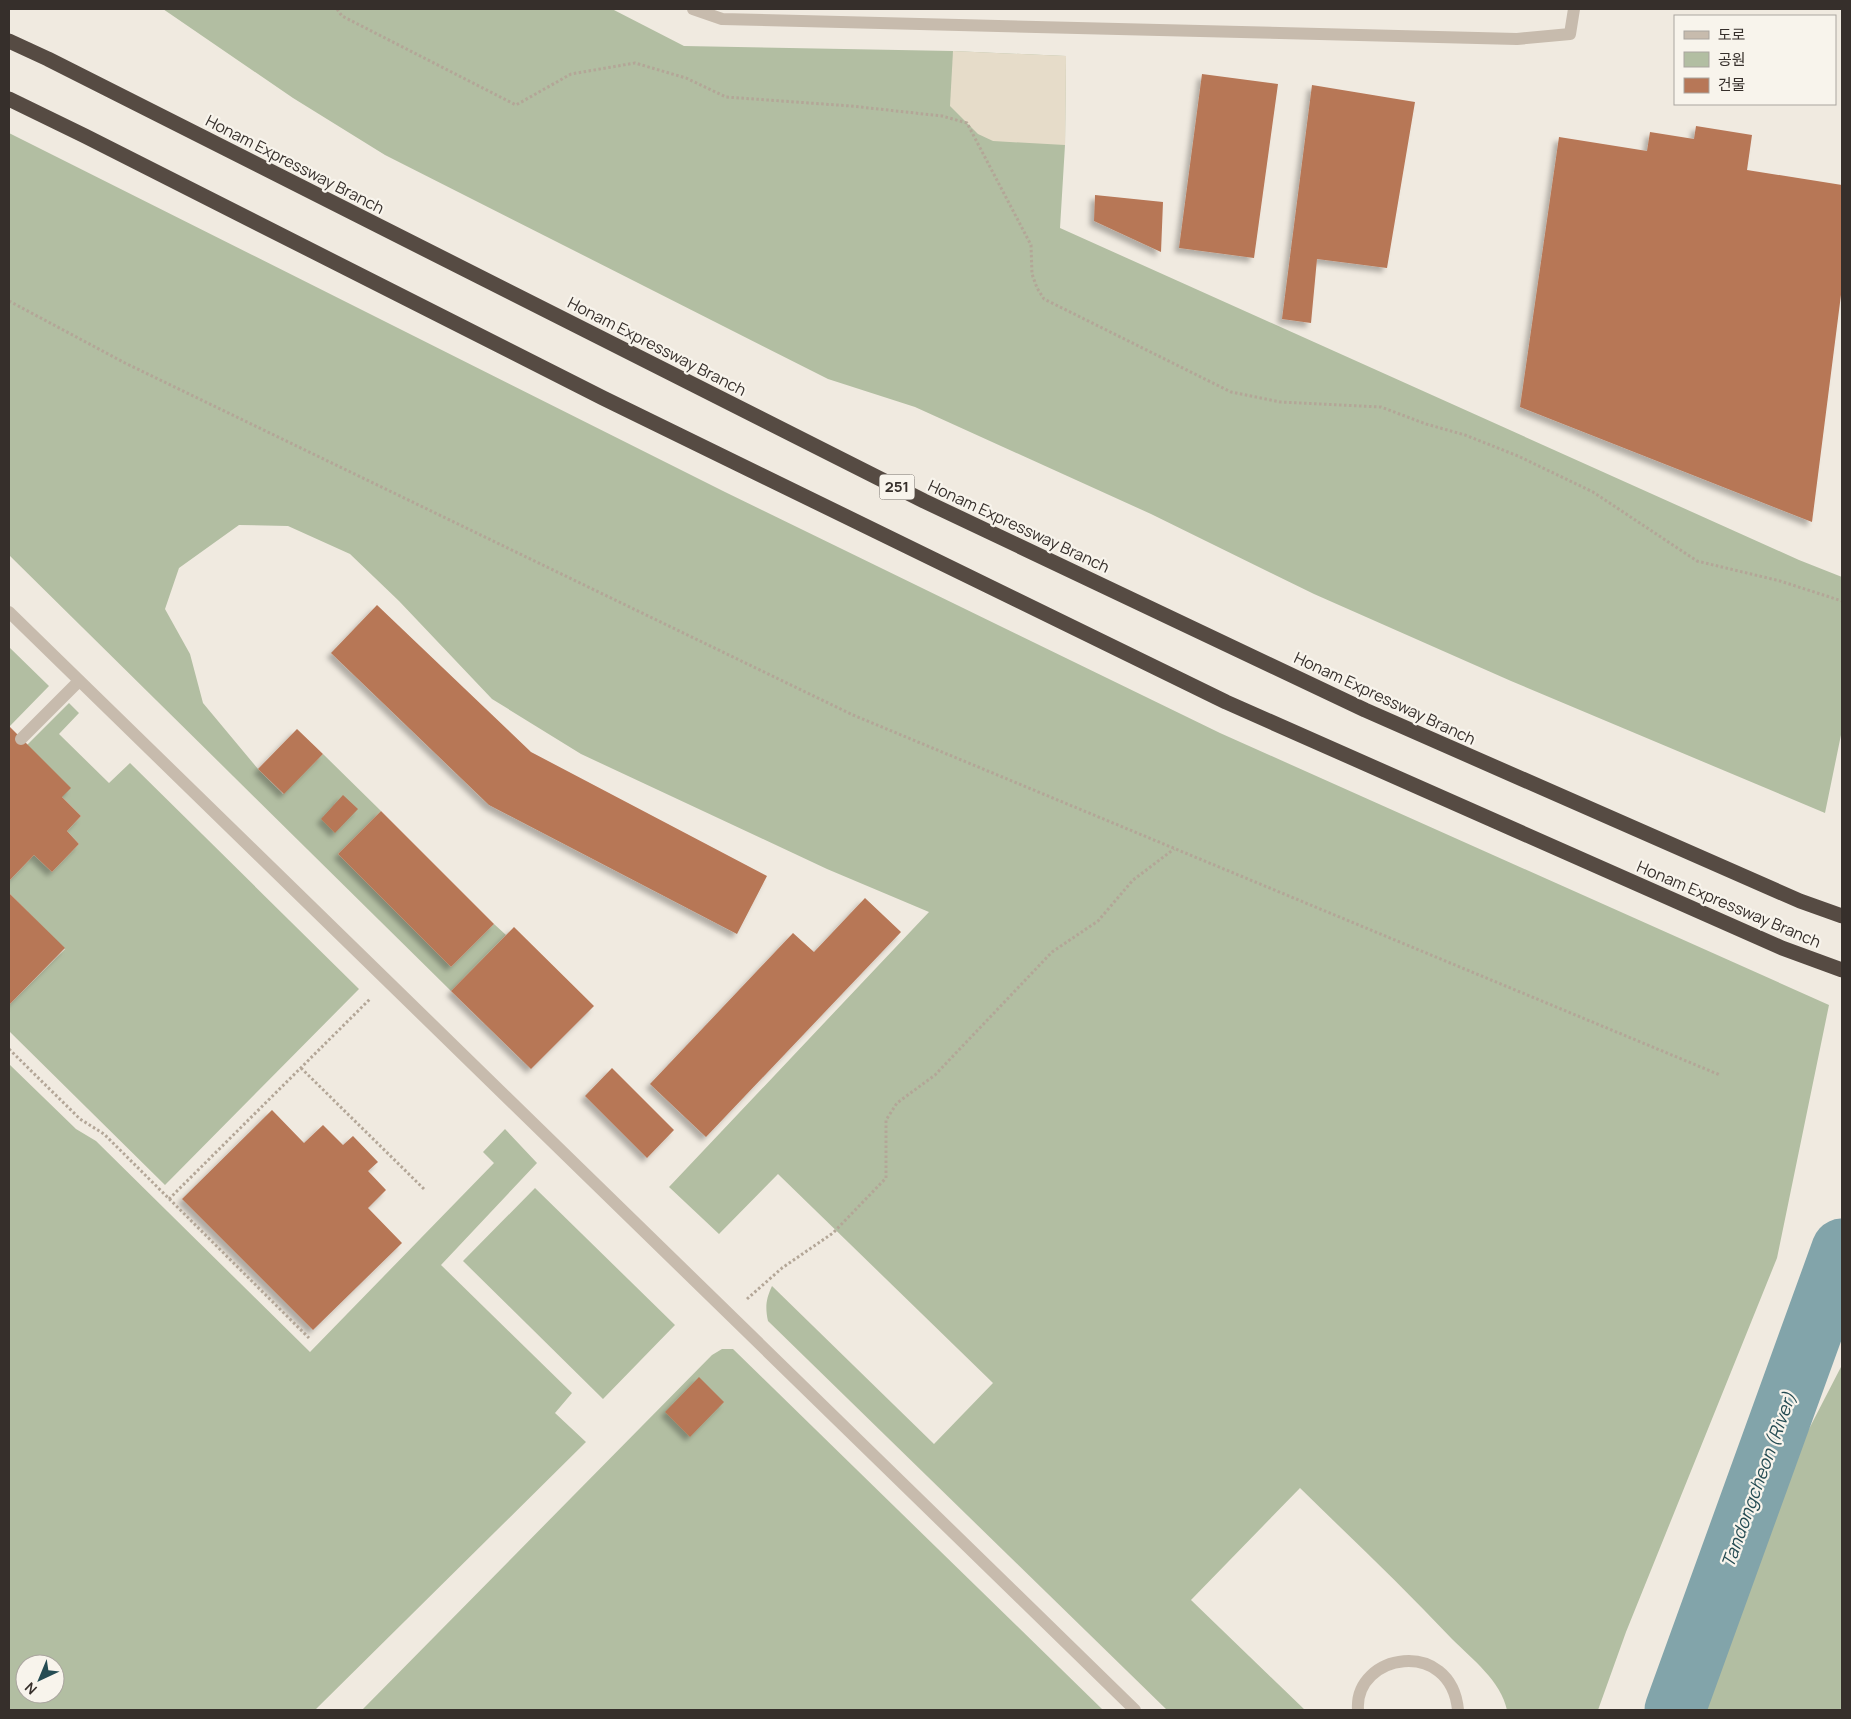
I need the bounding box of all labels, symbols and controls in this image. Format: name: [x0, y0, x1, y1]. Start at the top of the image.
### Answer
legend: [1674, 15, 1836, 105]
text: 도로: [1718, 24, 1746, 45]
text: 공원: [1718, 49, 1746, 70]
text: 건물: [1718, 74, 1746, 95]
street label: Honam Expressway Branch: [202, 109, 388, 219]
street label: Honam Expressway Branch: [564, 291, 750, 401]
road number: 251: [880, 474, 914, 500]
street label: Honam Expressway Branch: [925, 474, 1113, 578]
street label: Honam Expressway Branch: [1291, 646, 1479, 750]
street label: Honam Expressway Branch: [1634, 855, 1824, 953]
water label: Tandongcheon (River): [1715, 1388, 1801, 1571]
north arrow: [15, 1654, 65, 1704]
text: N: [20, 1678, 41, 1699]

